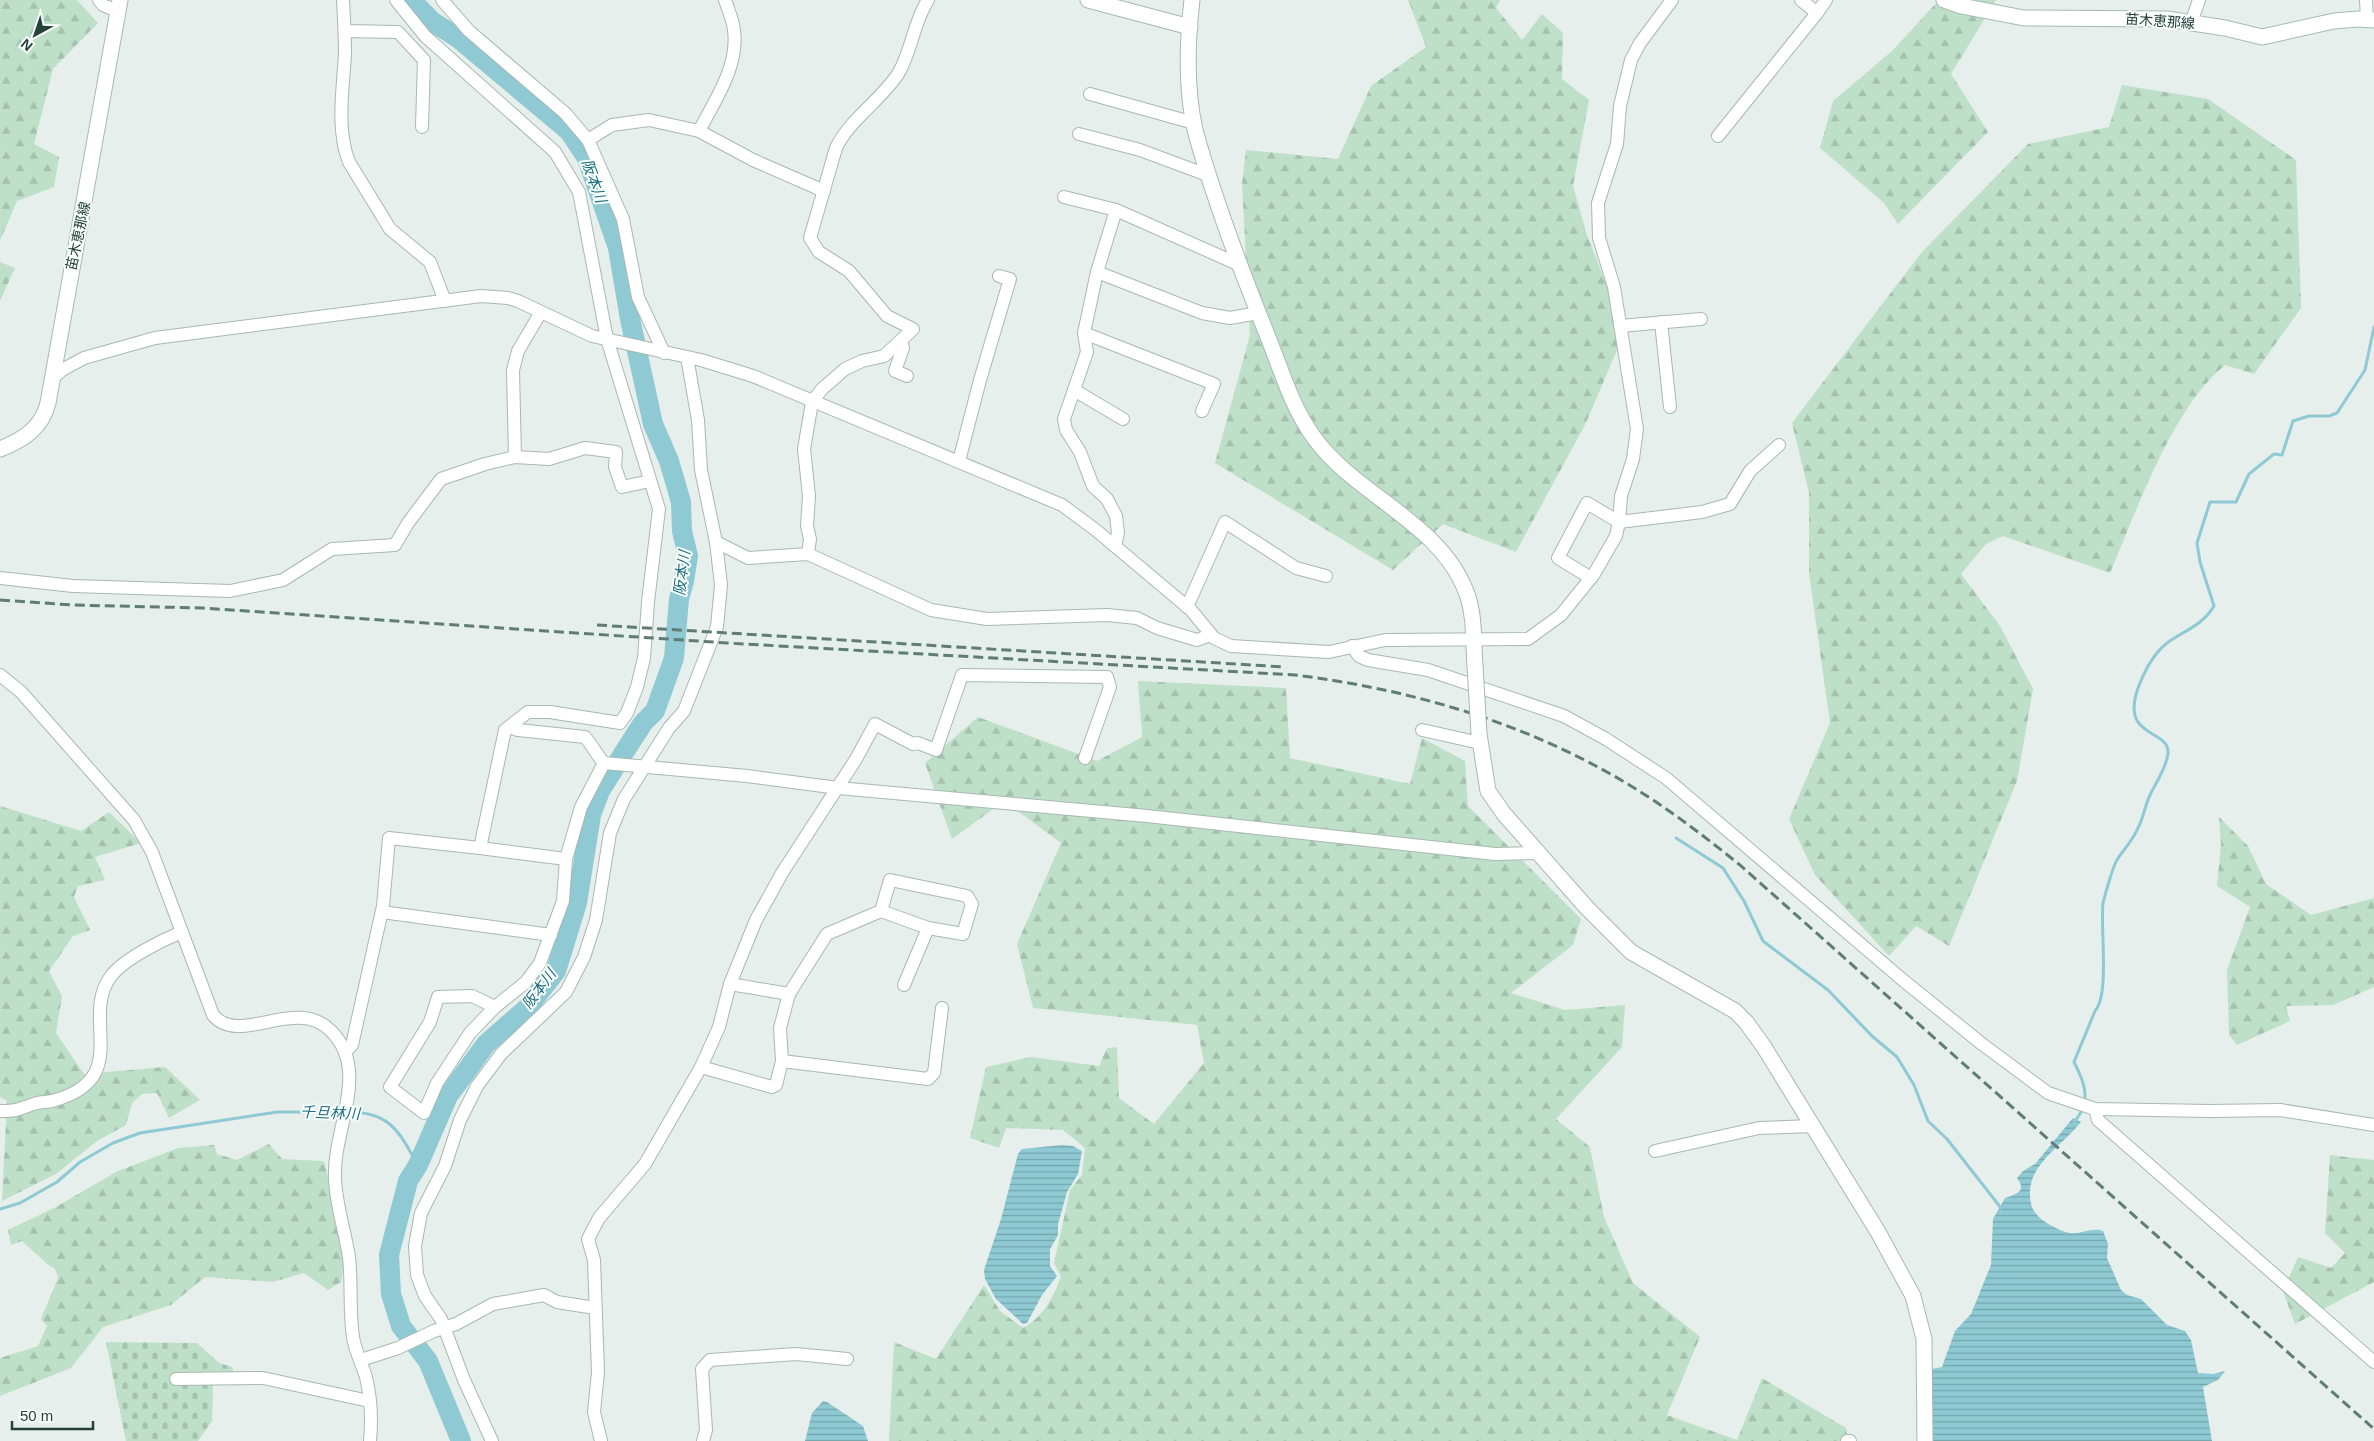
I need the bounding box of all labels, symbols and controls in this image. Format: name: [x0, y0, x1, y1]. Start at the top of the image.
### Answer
north arrow: [10, 10, 60, 60]
street label: 苗木恵那線: [2125, 11, 2195, 31]
text: N: [18, 36, 36, 54]
water label: 阪本川: [579, 157, 611, 207]
street label: 苗木恵那線: [63, 200, 93, 272]
water label: 阪本川: [670, 548, 693, 596]
water label: 阪本川: [518, 964, 560, 1012]
water label: 千旦林川: [300, 1103, 362, 1122]
scale bar: [12, 1398, 94, 1430]
text: 50 m: [20, 1407, 53, 1424]

